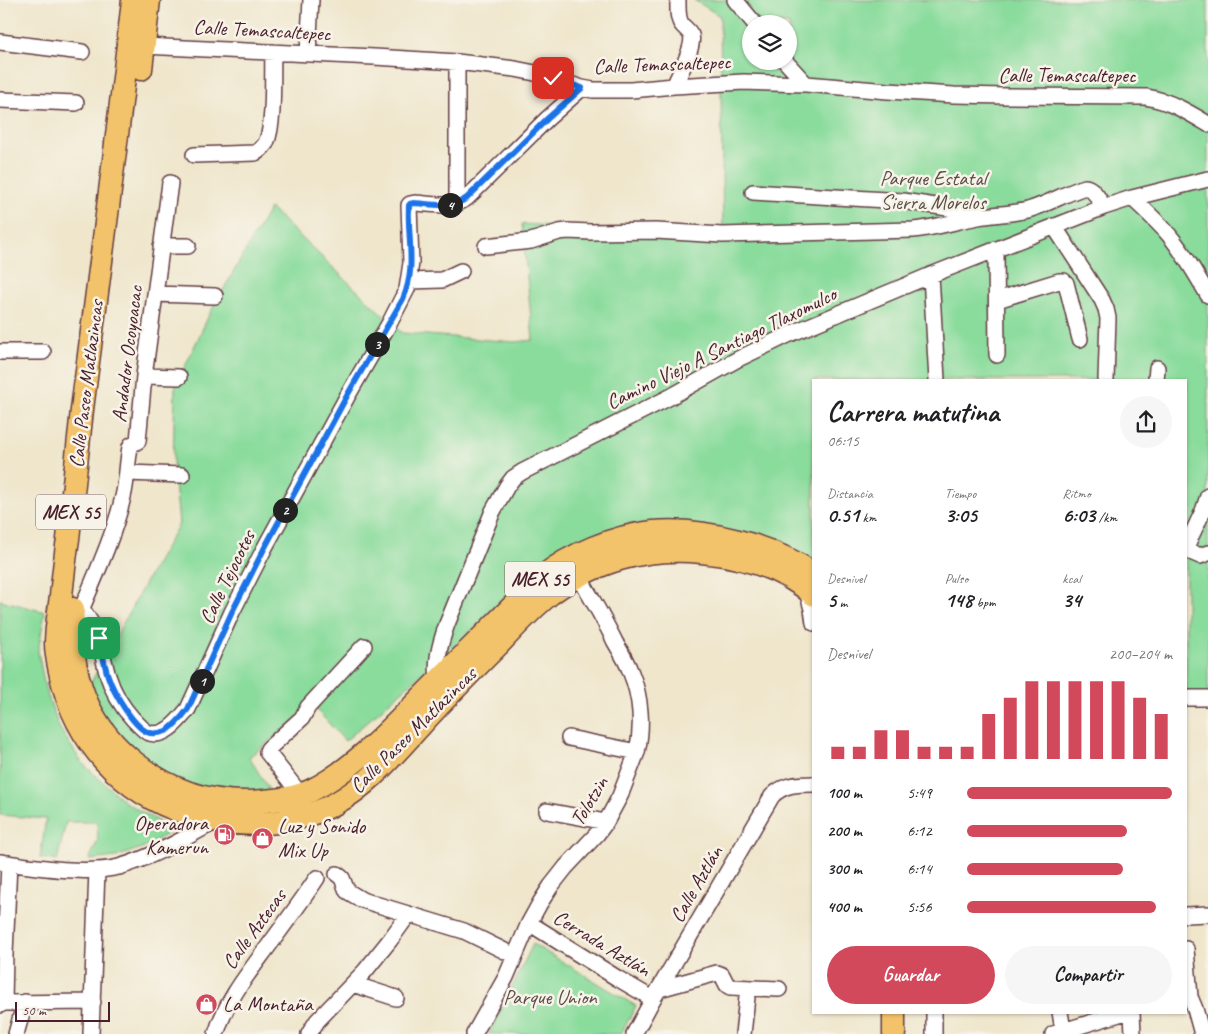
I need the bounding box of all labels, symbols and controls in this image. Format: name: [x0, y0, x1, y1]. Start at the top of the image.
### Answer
street label: Calle Temascaltepec: [193, 13, 332, 47]
map controls: [742, 15, 797, 70]
button: layers: [742, 15, 797, 70]
street label: Calle Temascaltepec: [593, 49, 732, 79]
pin: [532, 57, 574, 99]
street label: Calle Temascaltepec: [998, 62, 1137, 88]
icon: check: [539, 64, 567, 92]
park label: Parque Estatal Sierra Morelos: [880, 165, 990, 215]
pin: 4: [438, 192, 462, 218]
text: 4: [447, 197, 454, 214]
street label: Camino Viejo A Santiago Tlaxomulco: [602, 280, 843, 415]
street label: Andador Ocoyoacac: [106, 283, 148, 424]
street label: Calle Paseo Matlazincas: [63, 297, 109, 469]
pin: 3: [364, 332, 390, 356]
text: 3: [374, 336, 381, 353]
text: Carrera matutina: [827, 394, 999, 429]
button: share: [1120, 396, 1172, 448]
text: 06:15: [827, 431, 859, 451]
text: Distancia: [827, 485, 873, 502]
text: Tiempo: [945, 485, 976, 502]
text: Ritmo: [1062, 485, 1091, 502]
road number: MEX 55: [36, 494, 106, 530]
pin: 2: [272, 498, 298, 522]
text: 2: [282, 502, 289, 519]
text: 0.51: [827, 502, 859, 528]
text: 3:05: [945, 502, 977, 528]
text: 6:03: [1062, 502, 1095, 528]
text: km: [859, 509, 876, 526]
text: /km: [1095, 509, 1117, 526]
street label: Calle Tejocotes: [193, 524, 262, 628]
road number: MEX 55: [505, 562, 575, 596]
text: Desnivel: [827, 570, 865, 587]
text: Pulso: [945, 570, 968, 587]
text: kcal: [1062, 570, 1081, 587]
text: 5: [827, 587, 836, 613]
text: 148: [945, 587, 973, 613]
text: 34: [1062, 587, 1081, 613]
text: m: [836, 594, 847, 611]
text: bpm: [973, 594, 996, 611]
pin: [78, 617, 120, 659]
icon: arrive: [85, 624, 113, 652]
text: Desnivel: [827, 644, 870, 664]
text: 200–204 m: [1109, 644, 1172, 664]
street label: Calle Paseo Matlazincas: [344, 660, 483, 799]
pin: 1: [190, 668, 214, 694]
text: 1: [199, 673, 206, 690]
street label: Tolotzin: [564, 771, 614, 830]
text: 100 m: [827, 783, 862, 803]
text: 5:49: [907, 783, 932, 803]
place label: Operadora Kamerun: [134, 810, 210, 860]
place label: Luz y Sonido Mix Up: [278, 813, 367, 863]
text: 200 m: [827, 821, 862, 841]
text: 6:12: [907, 821, 932, 841]
fuel station icon: Operadora Kamerun: [212, 823, 236, 847]
shop icon: Luz y Sonido Mix Up: [250, 826, 274, 850]
street label: Calle Aztlán: [664, 840, 729, 927]
text: 300 m: [827, 859, 862, 879]
text: 6:14: [907, 859, 932, 879]
street label: Calle Aztecas: [216, 882, 293, 974]
text: 400 m: [827, 897, 862, 917]
text: 5:56: [907, 897, 932, 917]
street label: Cerrada Aztlán: [549, 904, 656, 982]
button: Guardar: [827, 946, 995, 1004]
button: Compartir: [1005, 946, 1172, 1004]
park label: Parque Union: [503, 984, 597, 1010]
place label: La Montaña: [223, 991, 314, 1017]
shop icon: La Montaña: [195, 992, 219, 1016]
scale bar: [15, 999, 110, 1022]
text: 50 m: [22, 1002, 46, 1019]

